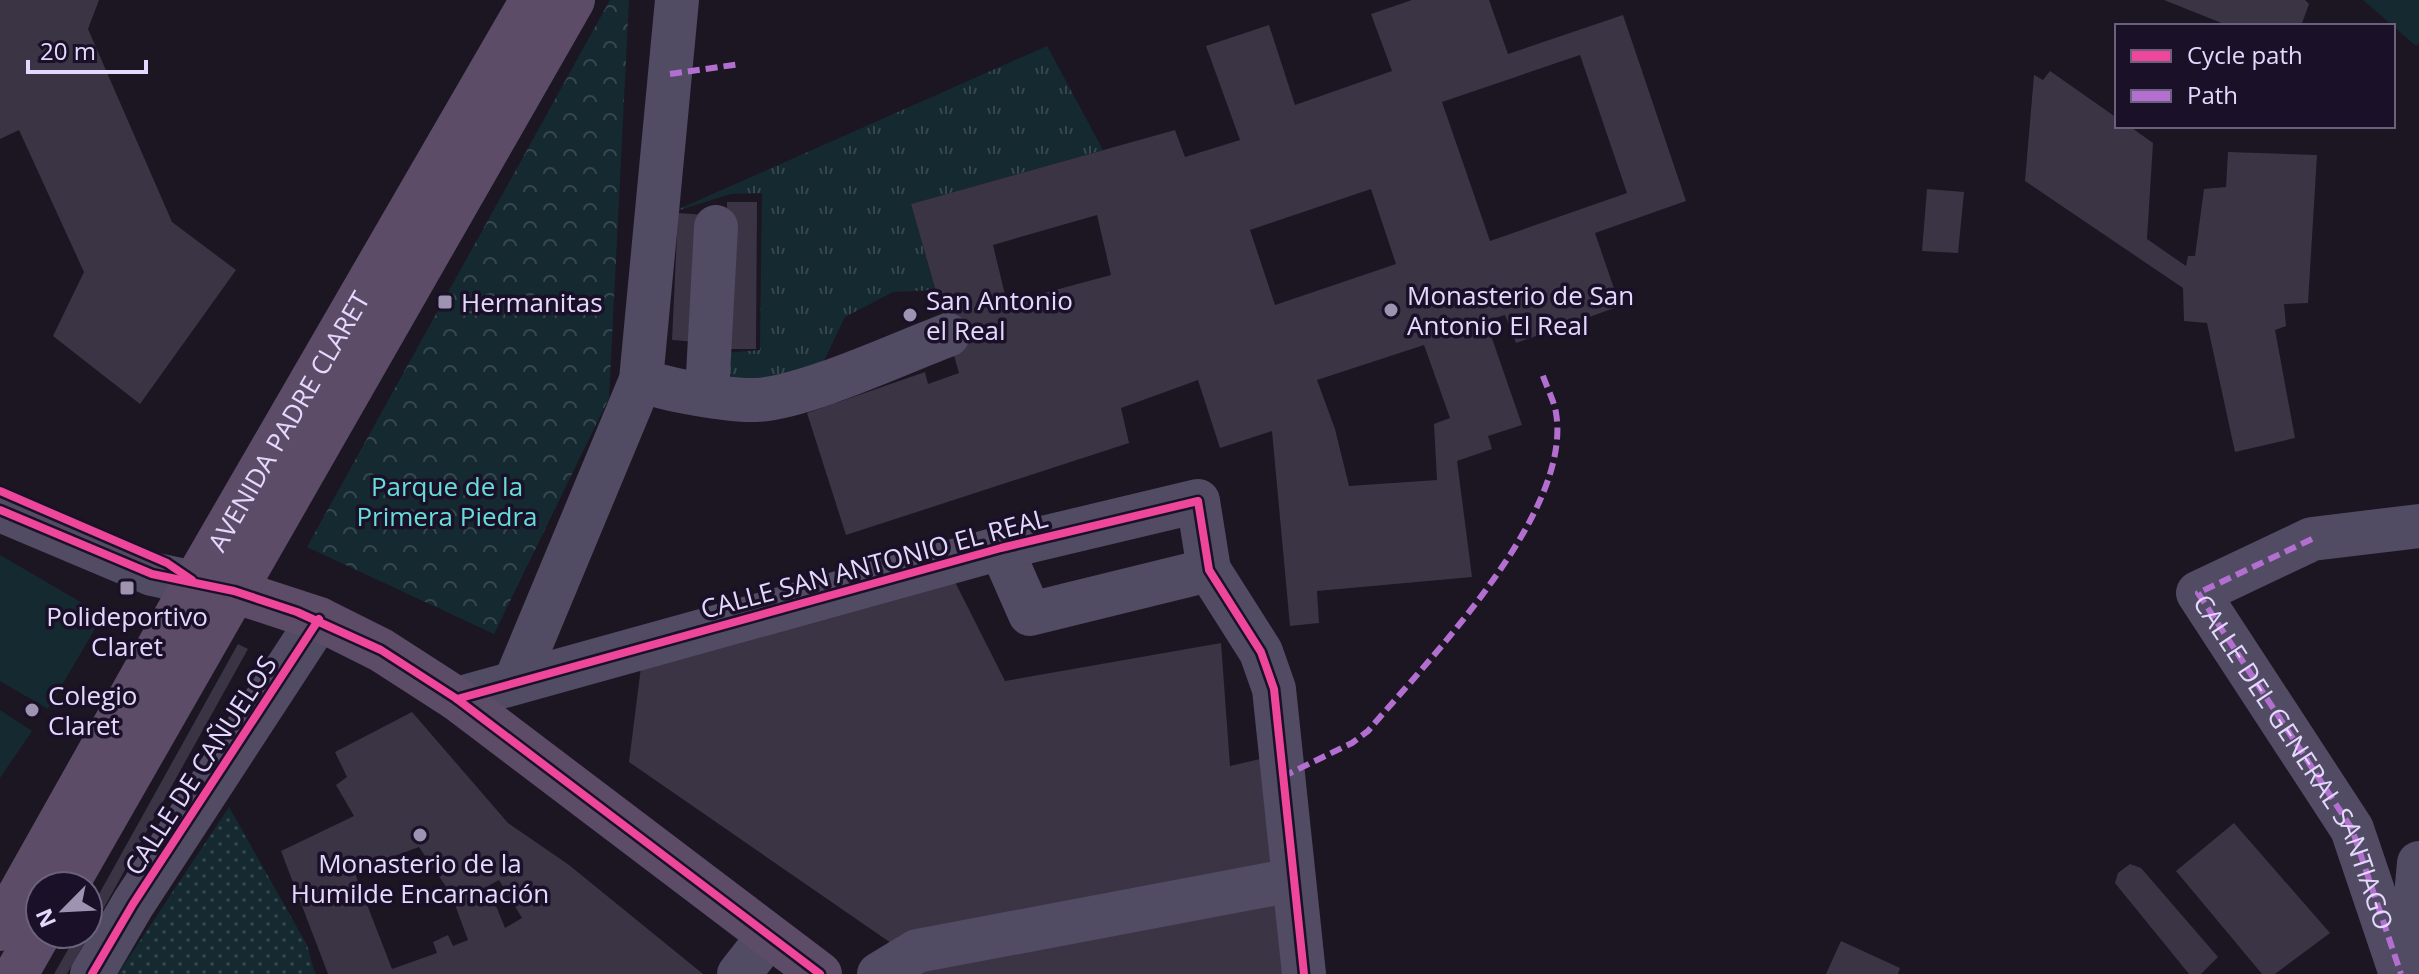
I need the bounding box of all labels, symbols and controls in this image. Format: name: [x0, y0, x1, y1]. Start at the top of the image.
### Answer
scale bar: [28, 24, 146, 74]
legend: [2115, 24, 2395, 128]
text: 20 m: [40, 34, 96, 67]
text: Cycle path: [2187, 38, 2303, 71]
text: Path: [2187, 78, 2238, 111]
place label: Monasterio de San Antonio El Real: [1407, 277, 1634, 343]
place label: San Antonio el Real: [926, 282, 1073, 348]
street label: AVENIDA PADRE CLARET: [199, 284, 378, 558]
place label: Hermanitas: [461, 284, 603, 320]
marker: Hermanitas: [436, 293, 454, 311]
marker: Monasterio de San Antonio El Real: [1382, 301, 1400, 319]
marker: San Antonio el Real: [901, 306, 919, 324]
park label: Parque de la Primera Piedra: [356, 468, 538, 534]
street label: CALLE SAN ANTONIO EL REAL: [697, 499, 1051, 627]
marker: Polideportivo Claret: [118, 579, 136, 597]
street label: CALLE DEL GENERAL SANTIAGO: [2185, 587, 2403, 935]
place label: Polideportivo Claret: [46, 598, 208, 664]
street label: CALLE DE CAÑUELOS: [115, 648, 285, 882]
place label: Colegio Claret: [48, 677, 138, 743]
marker: Colegio Claret: [23, 701, 41, 719]
marker: Monasterio de la Humilde Encarnación: [411, 826, 429, 844]
place label: Monasterio de la Humilde Encarnación: [291, 845, 549, 911]
north arrow: [24, 870, 104, 950]
text: N: [27, 904, 62, 933]

